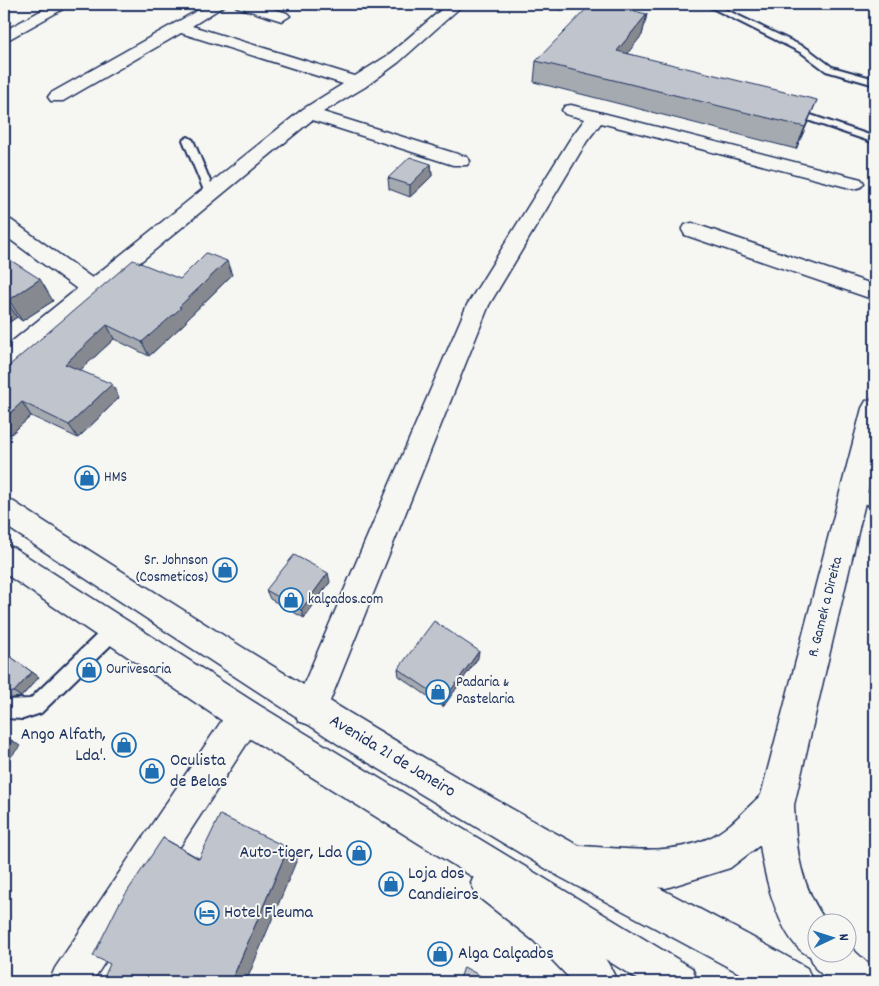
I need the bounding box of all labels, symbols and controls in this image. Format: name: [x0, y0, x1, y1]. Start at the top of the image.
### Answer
shop icon: HMS: [74, 465, 100, 491]
place label: HMS: [104, 467, 127, 489]
place label: Sr. Johnson (Cosmeticos): [136, 550, 208, 589]
street label: R. Gamek a Direita: [803, 554, 849, 660]
shop icon: Sr. Johnson (Cosmeticos): [212, 557, 238, 583]
shop icon: kalçados.com: [278, 587, 304, 613]
place label: kalçados.com: [308, 589, 383, 611]
shop icon: Ourivesaria: [76, 657, 102, 683]
place label: Ourivesaria: [106, 659, 172, 681]
place label: Padaria & Pastelaria: [456, 672, 515, 711]
shop icon: Padaria & Pastelaria: [425, 679, 451, 705]
street label: Avenida 21 de Janeiro: [324, 709, 460, 805]
place label: Ango Alfath, Lda'.: [21, 723, 106, 769]
shop icon: Ango Alfath, Lda'.: [111, 732, 137, 758]
place label: Oculista de Belas: [170, 749, 227, 795]
shop icon: Oculista de Belas: [139, 758, 165, 784]
shop icon: Auto-tiger, Lda: [346, 840, 372, 866]
place label: Auto-tiger, Lda: [239, 841, 343, 866]
place label: Loja dos Candieiros: [408, 862, 479, 908]
shop icon: Loja dos Candieiros: [378, 871, 404, 897]
hotel icon: Hotel Fleuma: [194, 900, 220, 926]
place label: Hotel Fleuma: [224, 901, 314, 926]
north arrow: [806, 914, 856, 964]
text: N: [833, 933, 853, 941]
shop icon: Alga Calçados: [427, 941, 453, 967]
place label: Alga Calçados: [458, 942, 554, 967]

